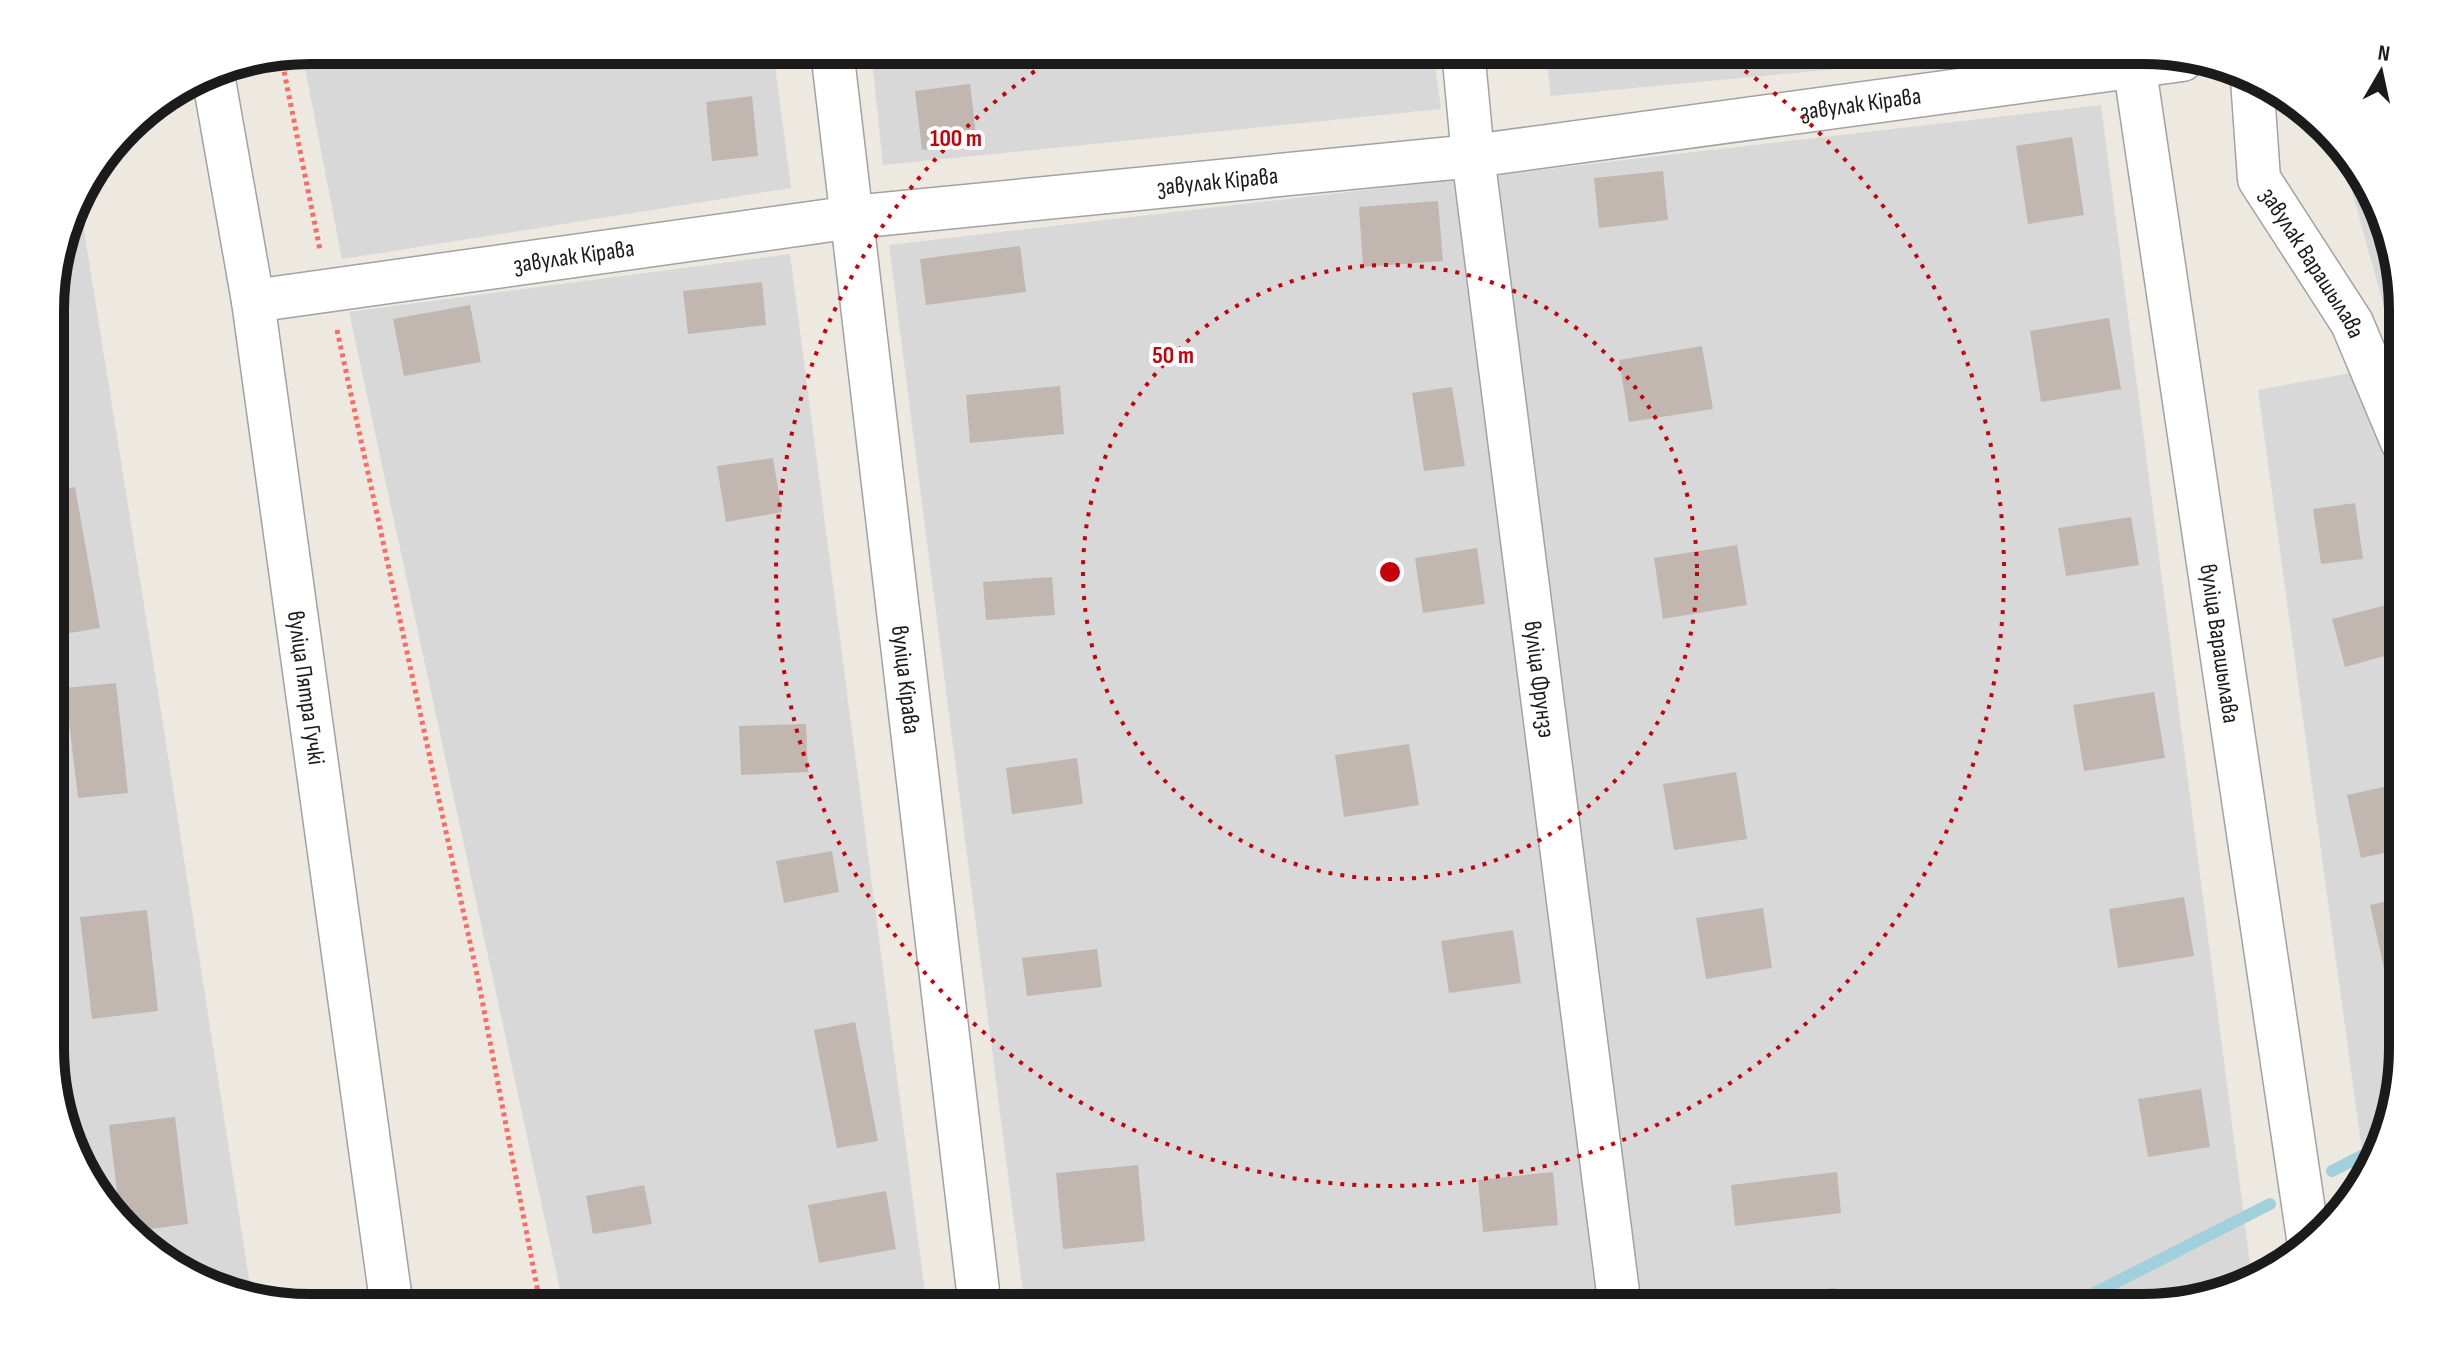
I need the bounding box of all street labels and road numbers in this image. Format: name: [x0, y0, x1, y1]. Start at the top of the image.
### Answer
street label: завулак Кірава: [1799, 81, 1923, 127]
street label: завулак Кірава: [1156, 161, 1279, 202]
street label: завулак Варашылава: [2254, 182, 2371, 343]
street label: завулак Кірава: [512, 234, 636, 279]
street label: вуліца Варашылава: [2193, 562, 2246, 725]
street label: вуліца Пятра Гучкі: [281, 609, 331, 767]
street label: вуліца Фрунзэ: [1517, 619, 1561, 740]
street label: вуліца Кірава: [885, 624, 926, 735]

